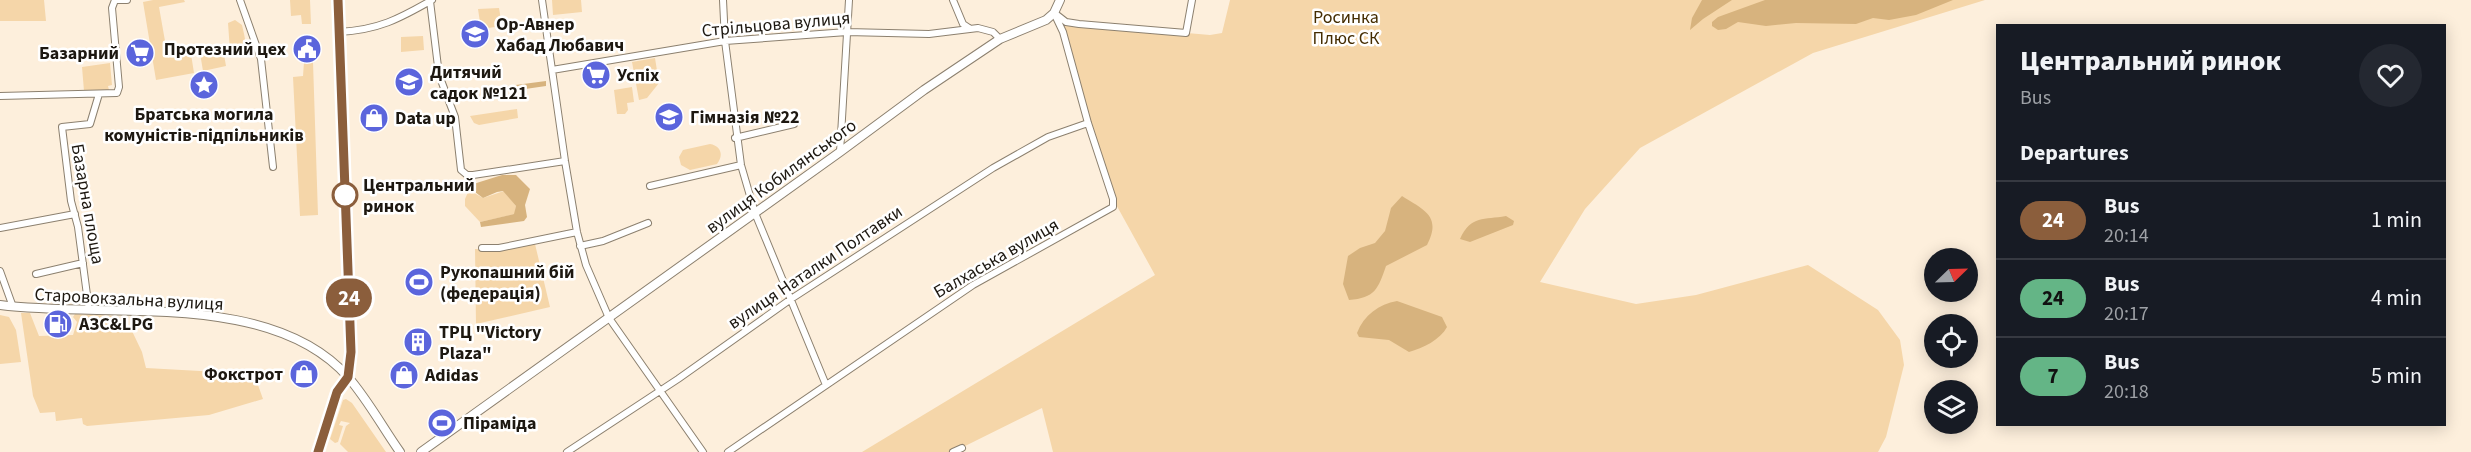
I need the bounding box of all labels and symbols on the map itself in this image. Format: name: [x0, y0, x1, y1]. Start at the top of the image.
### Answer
park label: Росинка Плюс СК: [1313, 5, 1380, 51]
street label: Стрільцова вулиця: [701, 6, 851, 43]
place label: Ор-Авнер Хабад Любавич: [496, 12, 624, 58]
school or university icon: Ор-Авнер Хабад Любавич: [459, 18, 491, 50]
public building icon: Протезний цех: [291, 33, 323, 65]
supermarket icon: Базарний: [124, 37, 156, 69]
place label: Протезний цех: [164, 37, 286, 62]
place label: Базарний: [39, 41, 119, 66]
supermarket icon: Успіх: [580, 59, 612, 91]
place label: Дитячий садок №121: [430, 60, 528, 106]
place label: Успіх: [617, 63, 659, 88]
school or university icon: Дитячий садок №121: [393, 66, 425, 98]
place icon: Братська могила комуністів-підпільників: [188, 69, 220, 101]
school or university icon: Гімназія №22: [653, 101, 685, 133]
place label: Братська могила комуністів-підпільників: [104, 102, 304, 148]
shop icon: Data up: [358, 102, 390, 134]
place label: Гімназія №22: [690, 105, 800, 130]
place label: Data up: [395, 106, 456, 131]
street label: вулиця Кобилянського: [701, 113, 862, 240]
street label: Базарна площа: [65, 142, 110, 266]
place label: Центральний ринок: [363, 173, 475, 219]
marker: Центральний ринок: [332, 182, 358, 208]
street label: вулиця Наталки Полтавки: [723, 199, 908, 335]
street label: Балхаська вулиця: [929, 212, 1063, 304]
north arrow: [1924, 248, 1978, 302]
place label: Рукопашний бій (федерація): [440, 260, 574, 306]
sports icon: Рукопашний бій (федерація): [403, 266, 435, 298]
line badge: 24: [322, 278, 376, 318]
street label: Старовокзальна вулиця: [34, 282, 224, 317]
fuel station icon: АЗС&LPG: [42, 308, 74, 340]
place label: АЗС&LPG: [78, 312, 153, 337]
place label: ТРЦ "Victory Plaza": [439, 320, 542, 366]
building icon: ТРЦ "Victory Plaza": [402, 326, 434, 358]
shop icon: Фокстрот: [288, 358, 320, 390]
shop icon: Adidas: [388, 359, 420, 391]
place label: Фокстрот: [204, 362, 283, 387]
place label: Adidas: [424, 363, 478, 388]
sports icon: Піраміда: [426, 407, 458, 439]
place label: Піраміда: [463, 411, 537, 436]

